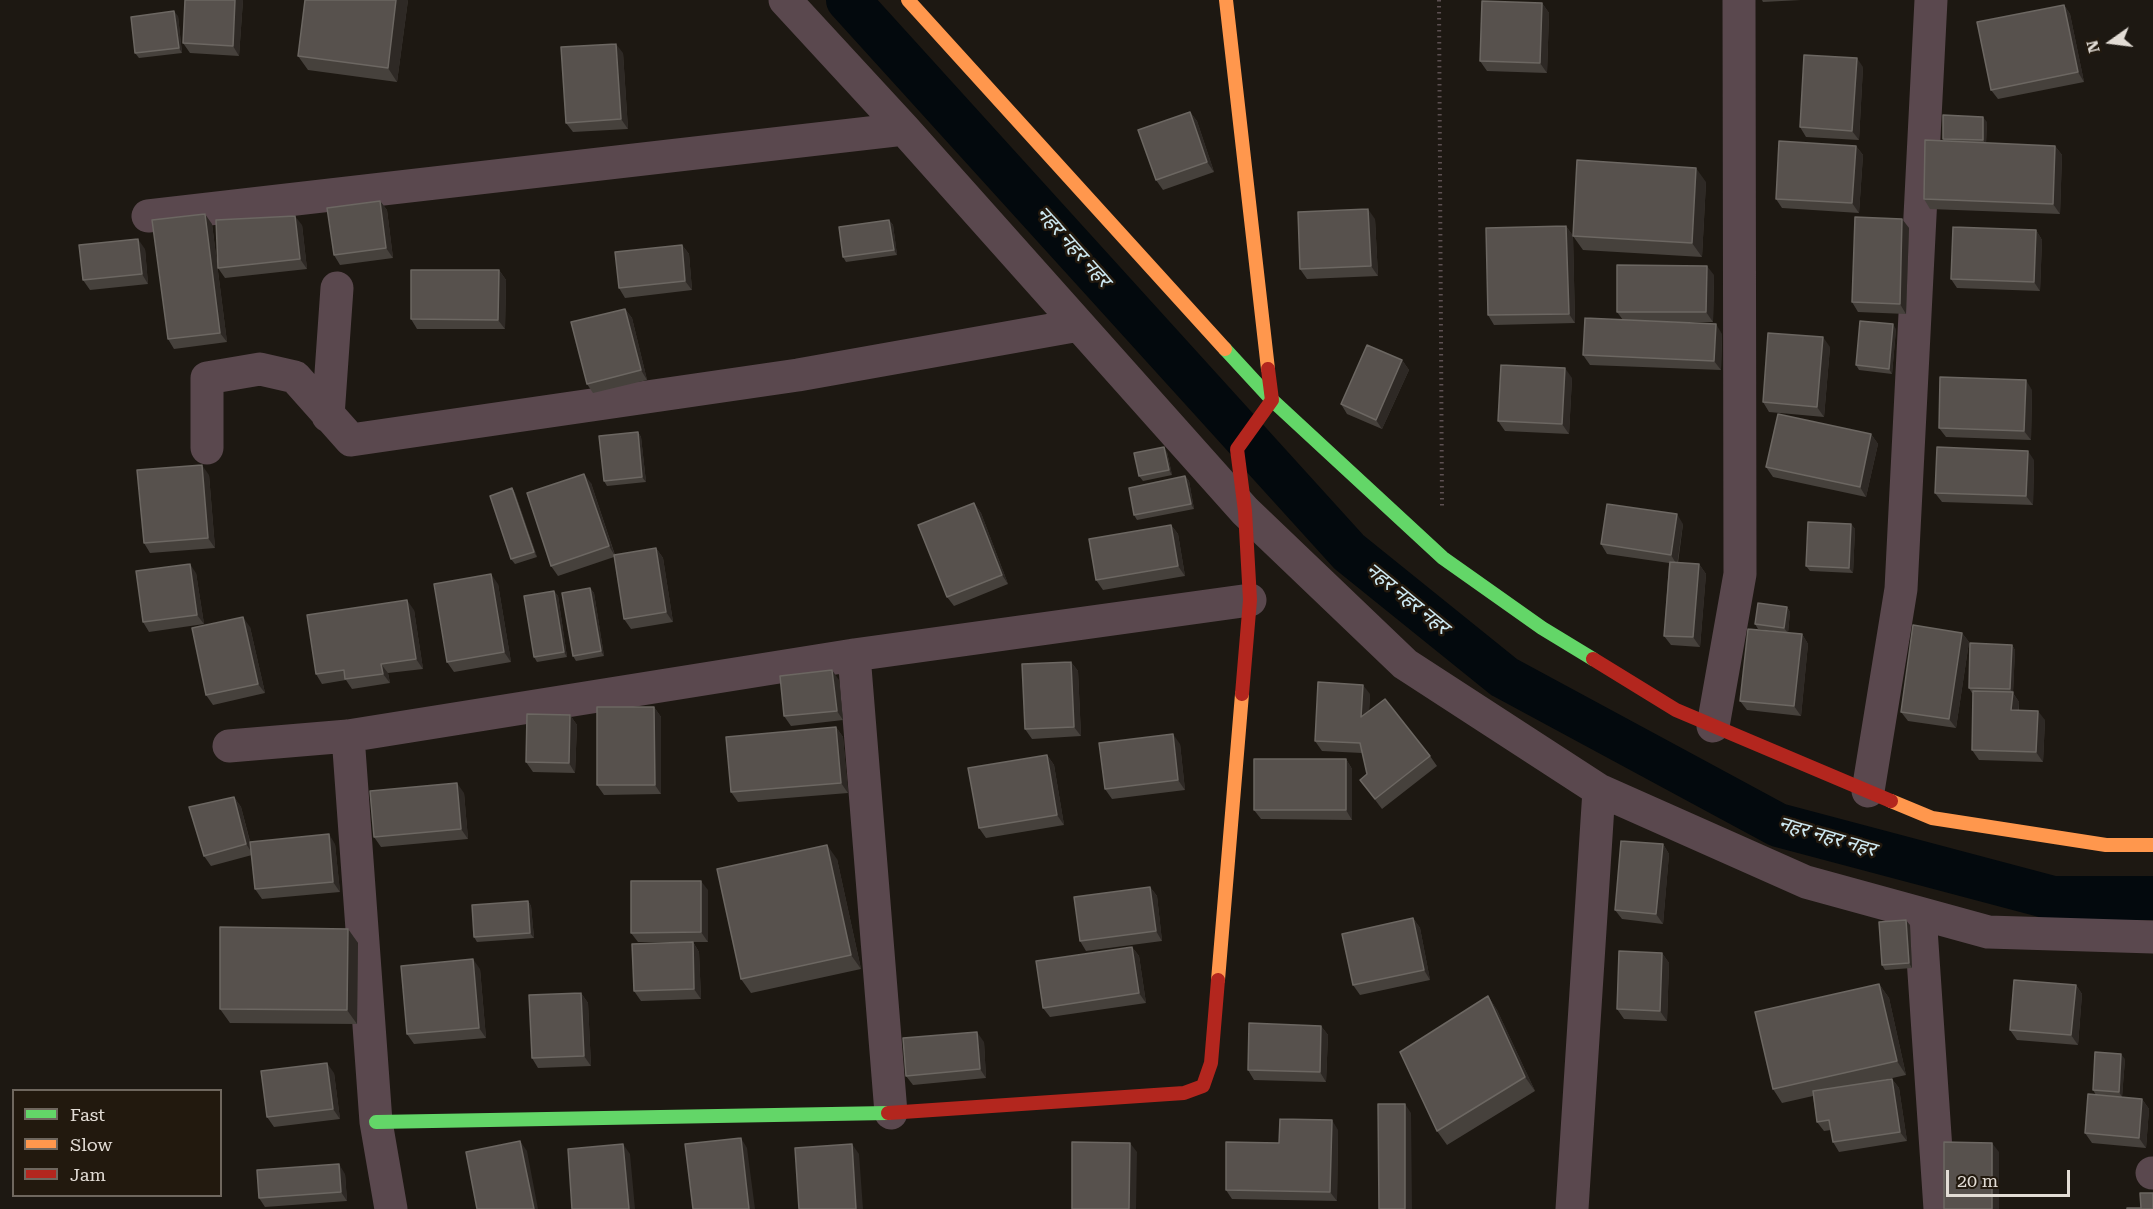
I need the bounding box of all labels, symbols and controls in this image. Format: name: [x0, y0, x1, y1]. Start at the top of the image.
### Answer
north arrow: [2081, 12, 2141, 72]
text: N: [2082, 38, 2104, 55]
water label: नहर नहर नहर: [1031, 202, 1115, 292]
water label: नहर नहर नहर: [1361, 558, 1453, 640]
water label: नहर नहर नहर: [1776, 812, 1878, 862]
legend: [12, 1089, 222, 1197]
text: Fast: [70, 1104, 105, 1125]
text: Slow: [70, 1134, 112, 1155]
scale bar: [1949, 1158, 2074, 1196]
text: Jam: [70, 1164, 106, 1185]
text: 20 m: [1957, 1170, 1998, 1191]

